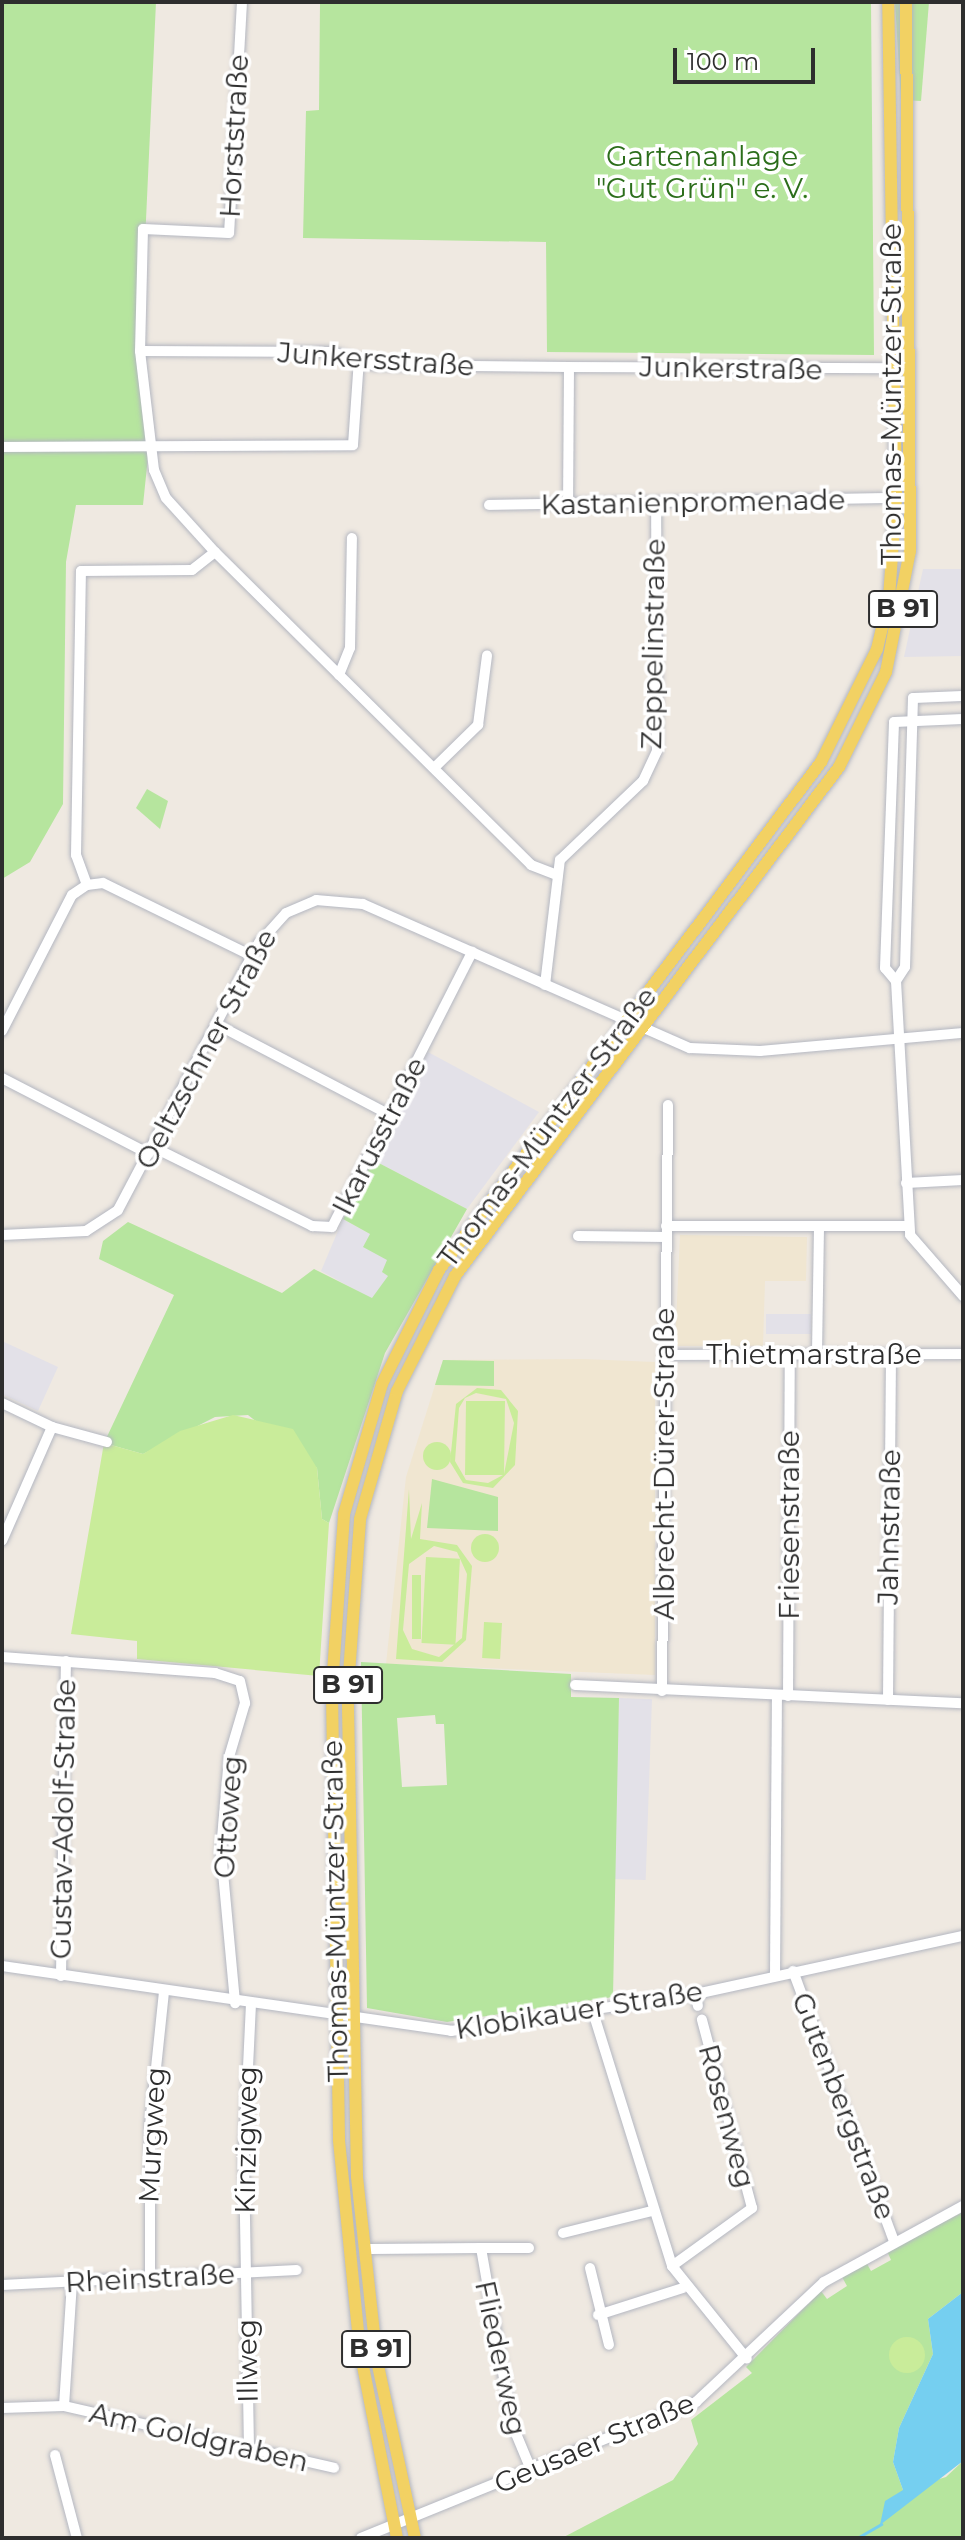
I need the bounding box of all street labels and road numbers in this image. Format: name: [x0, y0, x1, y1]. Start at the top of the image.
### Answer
street label: Horststraße: [213, 53, 255, 219]
street label: Thomas-Müntzer-Straße: [874, 223, 908, 565]
street label: Junkersstraße: [277, 335, 475, 383]
street label: Junkerstraße: [639, 350, 823, 386]
street label: Kastanienpromenade: [540, 483, 846, 521]
street label: Zeppelinstraße: [634, 538, 672, 750]
road number: B 91: [867, 587, 939, 631]
street label: Oeltzschner Straße: [129, 923, 283, 1175]
street label: Thomas-Müntzer-Straße: [431, 980, 663, 1274]
street label: Ikarusstraße: [325, 1052, 433, 1220]
street label: Albrecht-Dürer-Straße: [647, 1308, 681, 1620]
street label: Thietmarstraße: [706, 1337, 922, 1371]
street label: Friesenstraße: [772, 1430, 806, 1620]
street label: Jahnstraße: [871, 1449, 907, 1605]
road number: B 91: [312, 1663, 384, 1707]
street label: Gustav-Adolf-Straße: [44, 1678, 82, 1960]
street label: Thomas-Müntzer-Straße: [315, 1740, 355, 2082]
street label: Ottoweg: [207, 1755, 249, 1879]
street label: Klobikauer Straße: [453, 1974, 705, 2046]
street label: Gutenbergstraße: [785, 1988, 903, 2224]
street label: Rosenweg: [692, 2041, 762, 2191]
street label: Murgweg: [132, 2066, 172, 2204]
street label: Kinzigweg: [228, 2066, 264, 2214]
street label: Rheinstraße: [64, 2257, 236, 2299]
street label: Fliederweg: [468, 2277, 534, 2439]
street label: Illweg: [229, 2319, 265, 2403]
road number: B 91: [340, 2327, 412, 2371]
street label: Geusaer Straße: [489, 2386, 699, 2500]
street label: Am Goldgraben: [86, 2395, 312, 2479]

